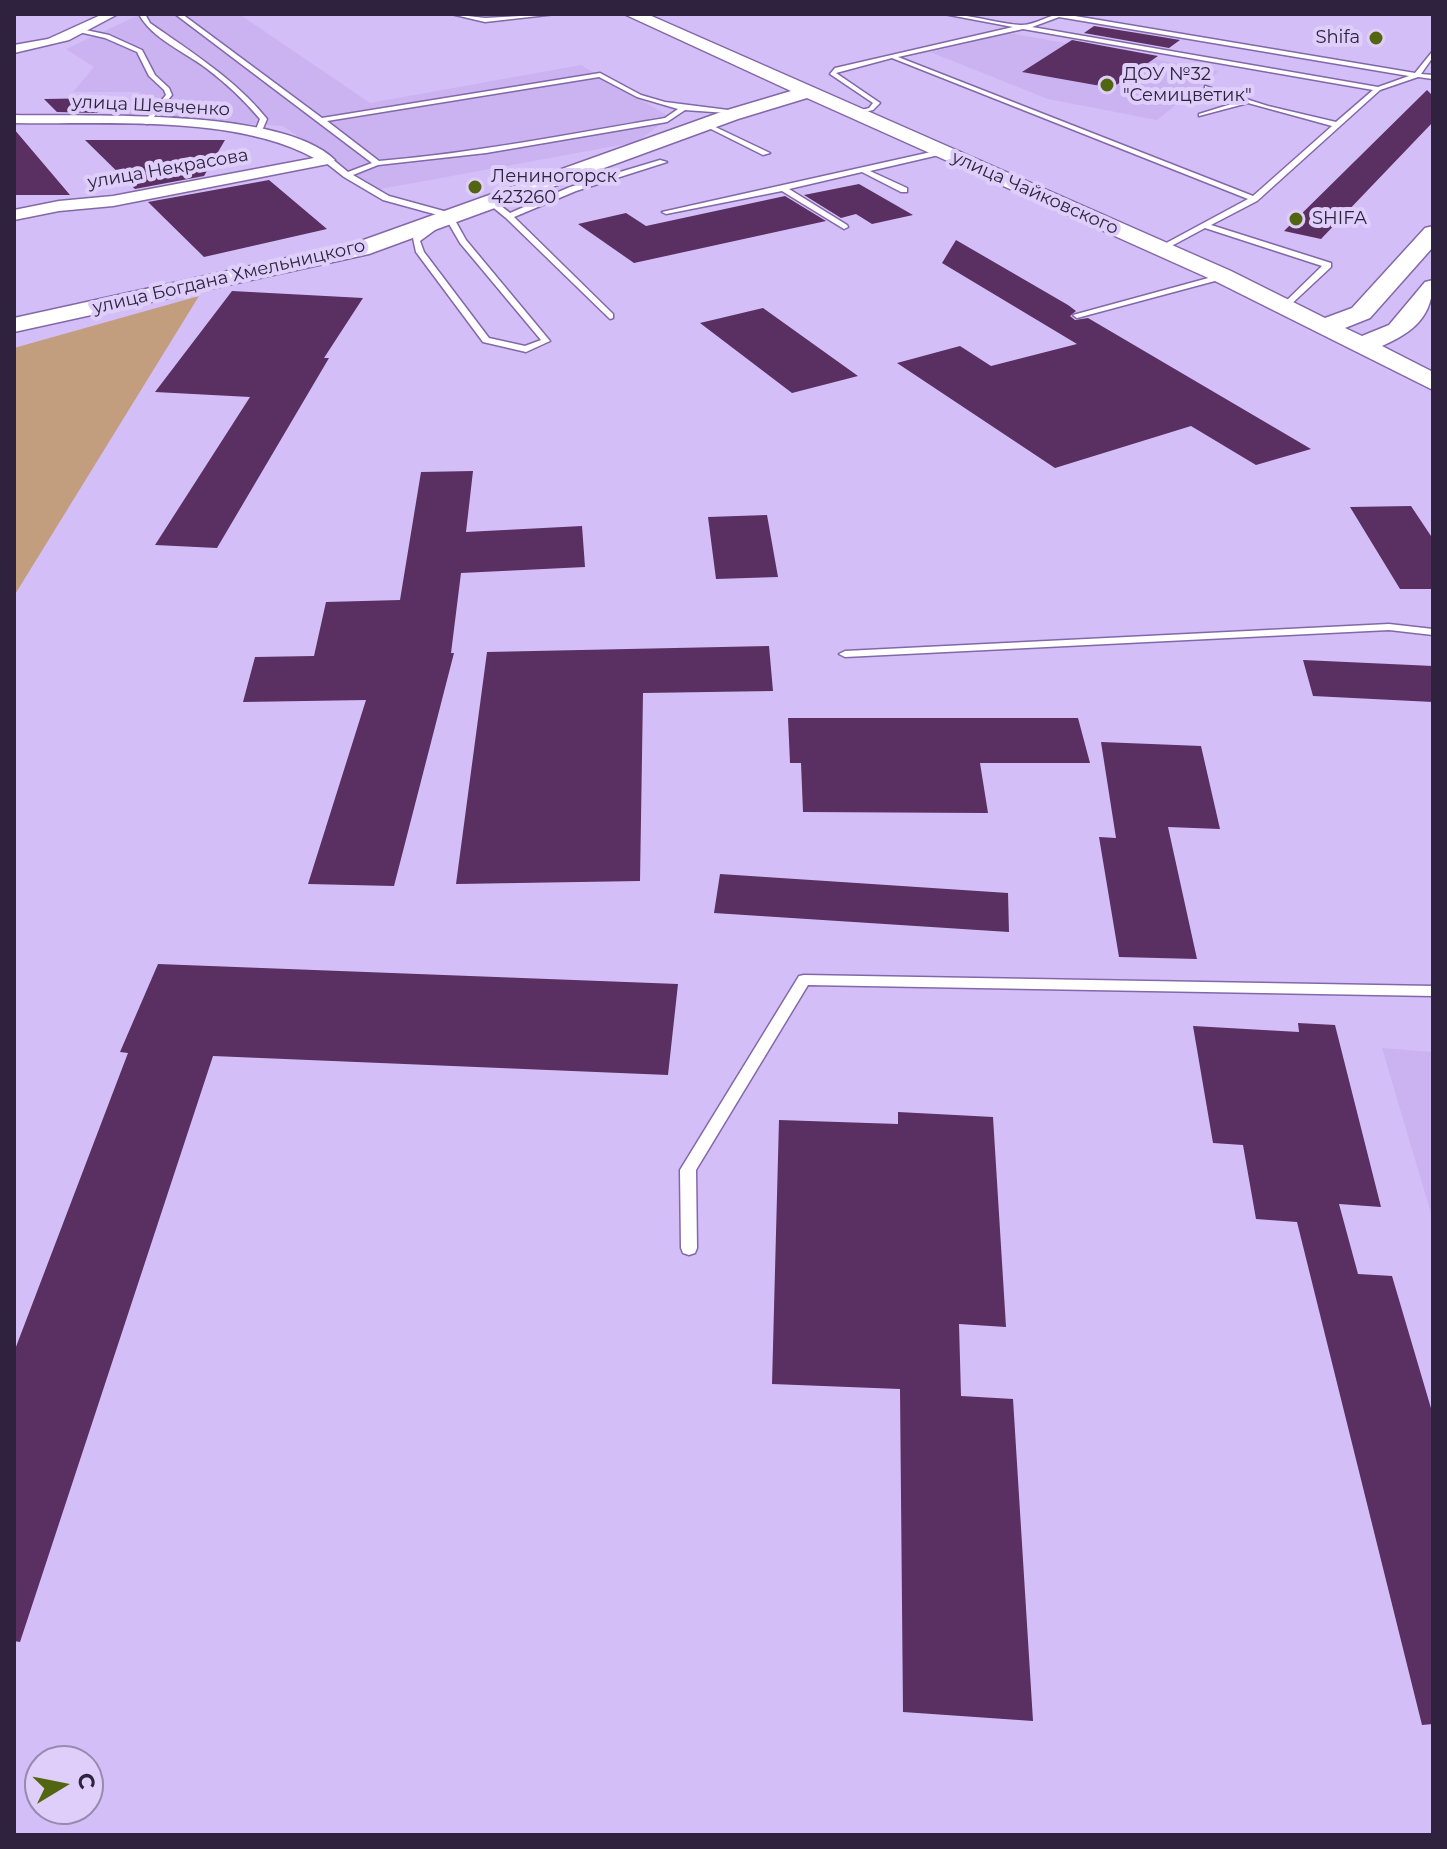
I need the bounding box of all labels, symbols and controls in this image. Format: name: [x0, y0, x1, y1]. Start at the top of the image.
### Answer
place label: Shifa: [1315, 27, 1360, 49]
marker: Shifa: [1367, 29, 1385, 47]
place label: ДОУ №32 "Семицветик": [1123, 64, 1252, 106]
marker: ДОУ №32 "Семицветик": [1098, 76, 1116, 94]
street label: улица Шевченко: [71, 91, 231, 121]
street label: улица Некрасова: [86, 144, 250, 194]
street label: улица Чайковского: [948, 146, 1122, 240]
place label: Лениногорск 423260: [491, 166, 617, 208]
marker: Лениногорск 423260: [466, 178, 484, 196]
place label: SHIFA: [1312, 208, 1367, 230]
marker: SHIFA: [1287, 210, 1305, 228]
street label: улица Богдана Хмельницкого: [91, 235, 367, 319]
north arrow: [24, 1745, 104, 1825]
text: С: [71, 1771, 101, 1791]

